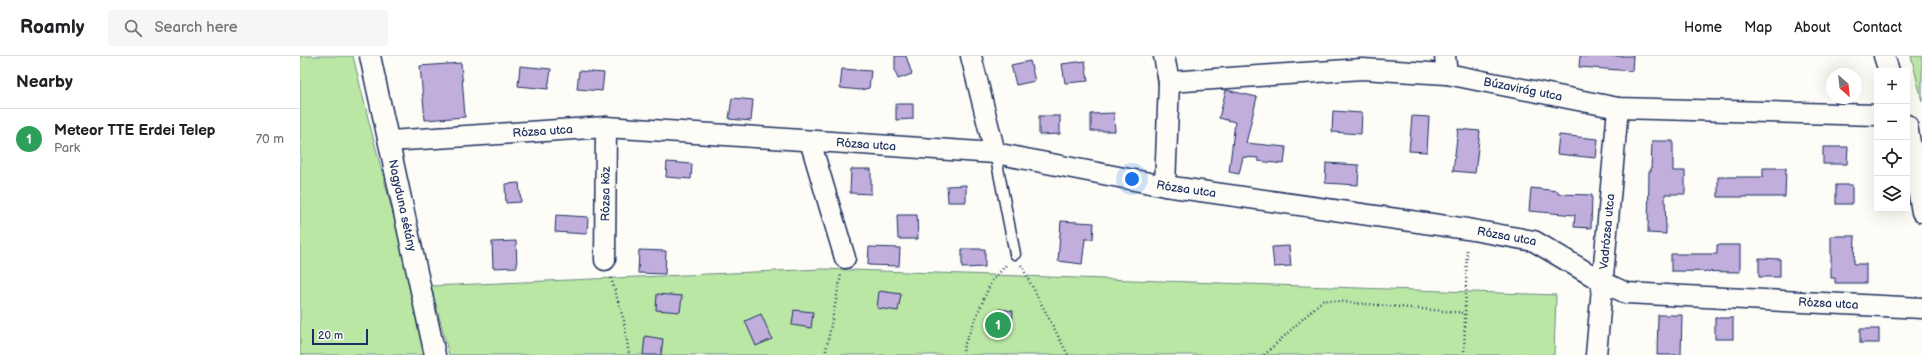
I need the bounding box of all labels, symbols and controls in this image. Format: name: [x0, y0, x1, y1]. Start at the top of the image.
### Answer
search box: [108, 10, 388, 46]
text: Roamly: [20, 16, 84, 39]
icon: search: [122, 17, 144, 39]
text: Search here: [154, 18, 238, 37]
text: Home: [1684, 19, 1722, 36]
text: Map: [1744, 19, 1772, 36]
text: About: [1794, 19, 1831, 36]
text: Contact: [1853, 19, 1902, 36]
north arrow: [1826, 68, 1862, 104]
map controls: [1874, 68, 1910, 212]
button: +: [1874, 68, 1910, 104]
text: Nearby: [16, 72, 73, 92]
street label: Búzavirág utca: [1482, 74, 1564, 104]
button: −: [1874, 104, 1910, 140]
text: Meteor TTE Erdei Telep: [54, 121, 215, 140]
street label: Rózsa utca: [512, 122, 573, 141]
text: 1: [26, 131, 32, 147]
text: 70 m: [256, 131, 284, 147]
street label: Rózsa utca: [835, 135, 897, 154]
text: Park: [54, 140, 80, 156]
button: locate: [1874, 140, 1910, 176]
street label: Nagyduna sétány: [385, 158, 420, 253]
street label: Rózsa köz: [598, 166, 613, 222]
your location: [1122, 169, 1142, 189]
button: layers: [1874, 176, 1910, 212]
street label: Rózsa utca: [1155, 177, 1217, 201]
street label: Vadrózsa utca: [1596, 193, 1618, 270]
street label: Rózsa utca: [1476, 223, 1538, 249]
street label: Rózsa utca: [1798, 294, 1859, 312]
pin: 1: [985, 310, 1011, 340]
scale bar: [312, 327, 368, 346]
text: 20 m: [318, 329, 343, 342]

